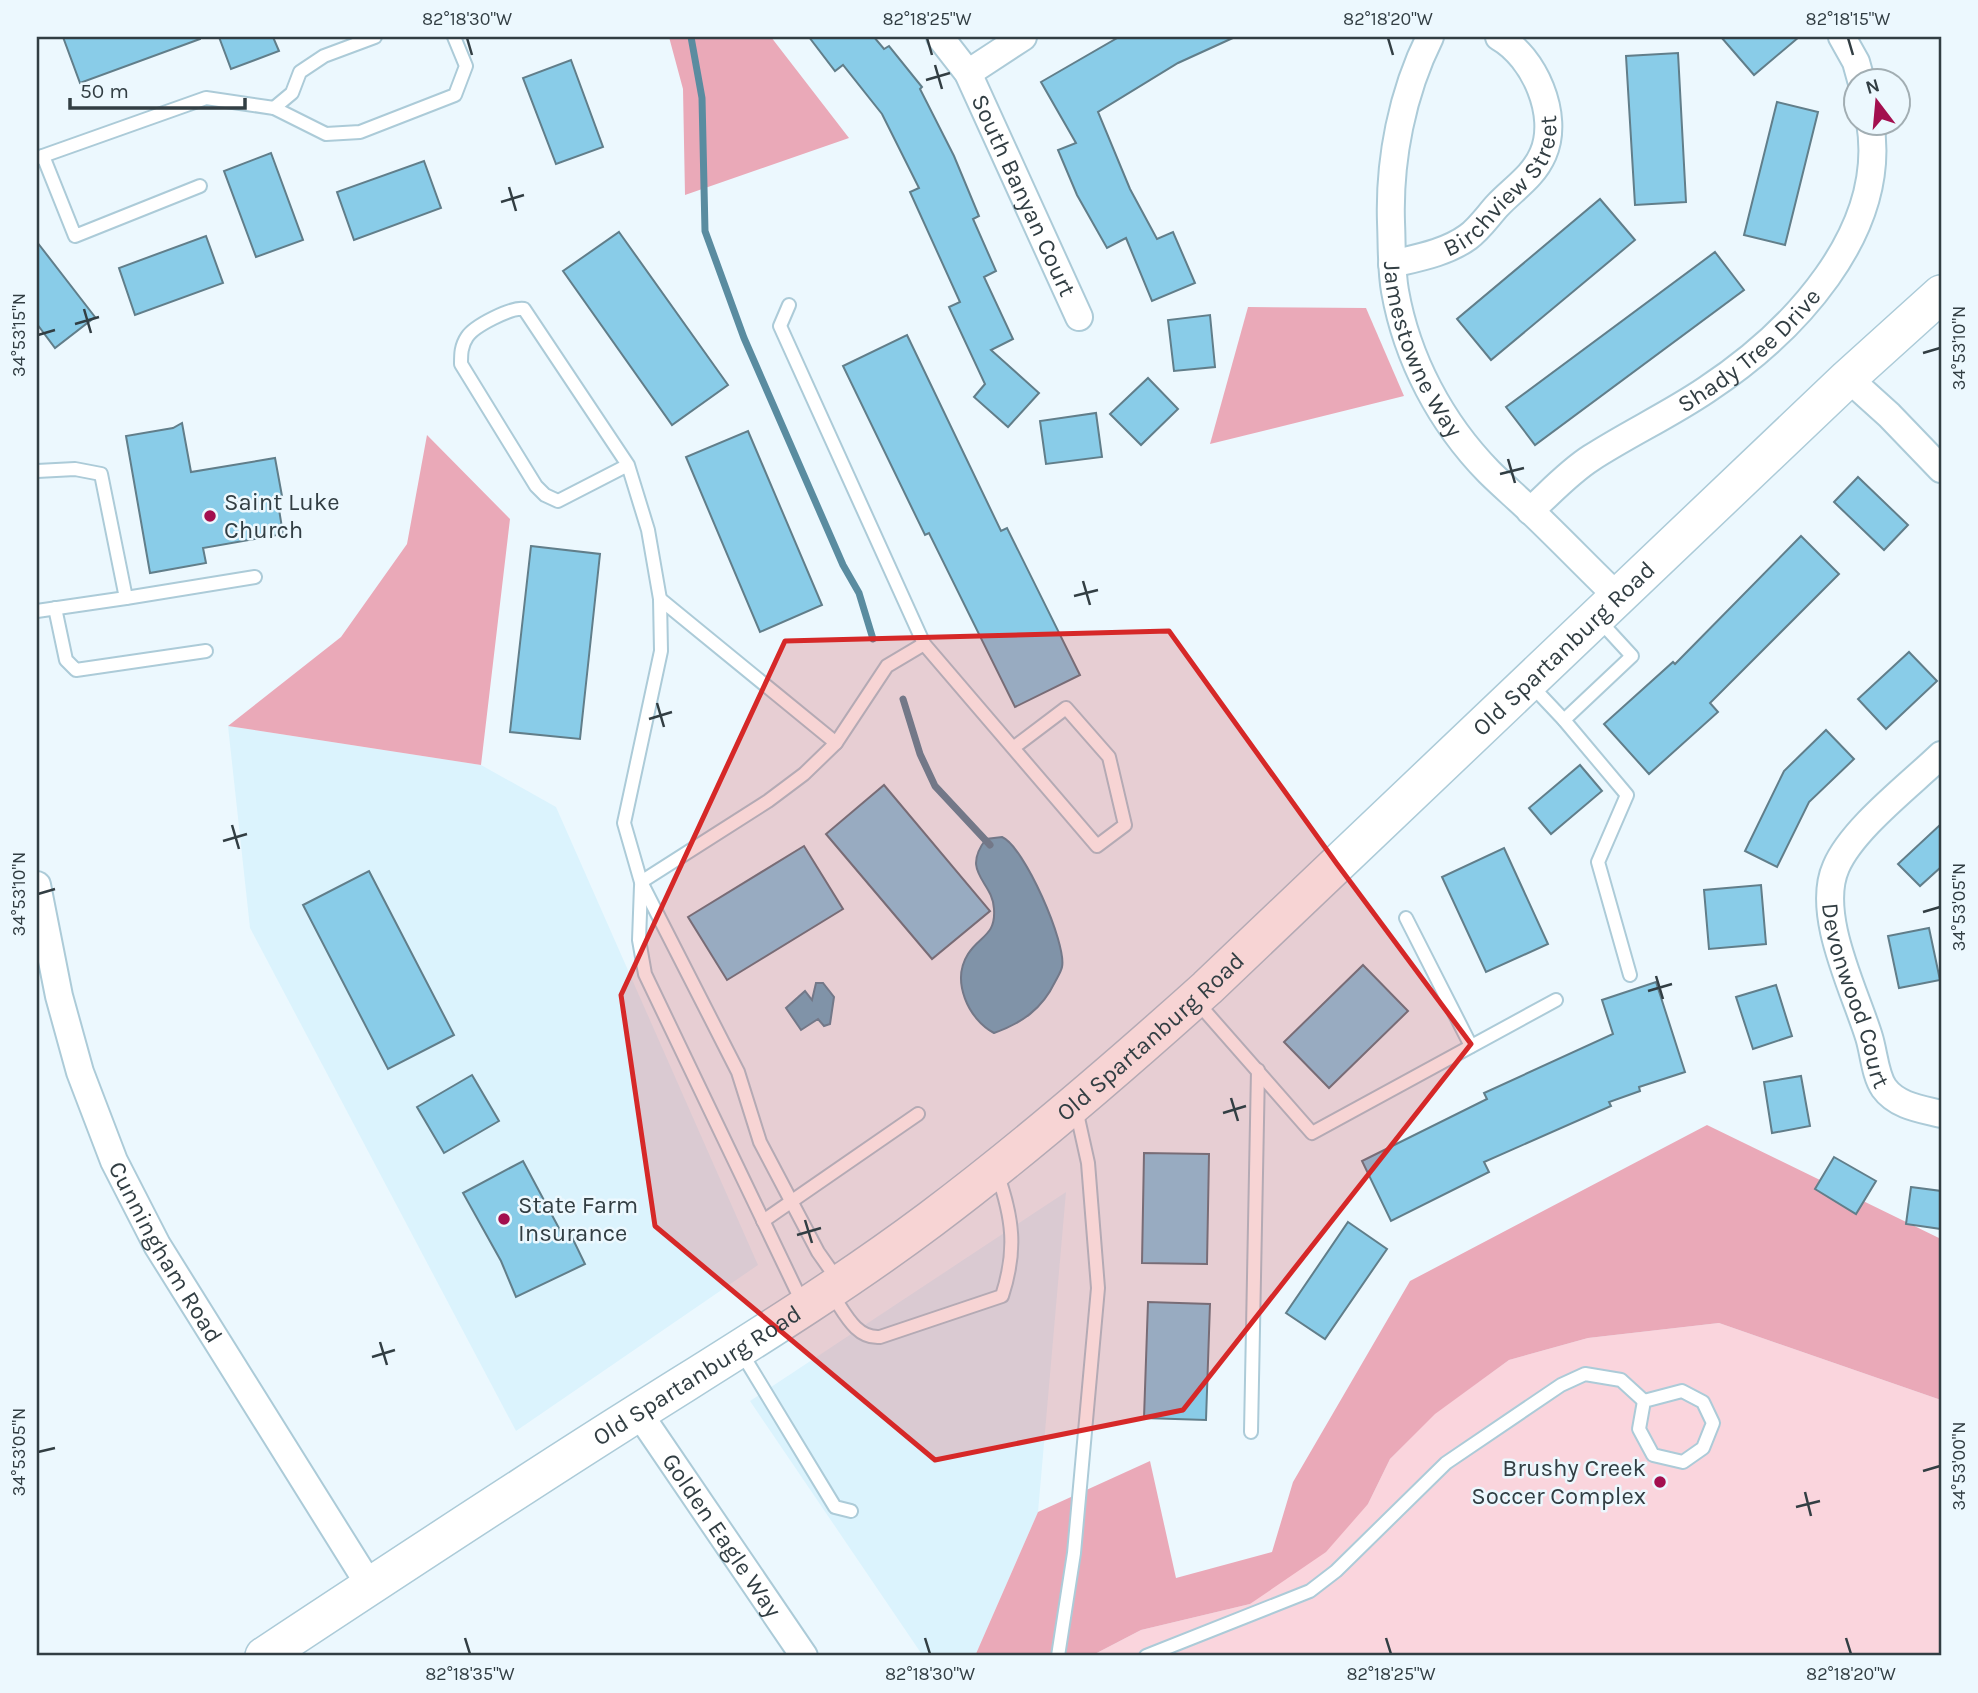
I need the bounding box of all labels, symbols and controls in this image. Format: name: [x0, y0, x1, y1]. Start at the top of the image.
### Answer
text: 82°18'30"W: [422, 8, 512, 30]
text: 82°18'25"W: [882, 8, 972, 30]
text: 82°18'20"W: [1343, 8, 1433, 30]
text: 82°18'15"W: [1806, 8, 1890, 30]
scale bar: [70, 66, 245, 110]
north arrow: [1842, 66, 1912, 136]
text: N: [1863, 74, 1882, 99]
text: 50 m: [80, 79, 129, 103]
street label: South Banyan Court: [966, 90, 1082, 301]
street label: Birchview Street: [1439, 114, 1563, 262]
street label: Jamestowne Way: [1378, 261, 1468, 443]
street label: Shady Tree Drive: [1673, 283, 1826, 418]
text: 34°53'15"N: [8, 293, 30, 377]
text: 34°53'10"N: [1948, 306, 1970, 390]
place label: Saint Luke Church: [224, 488, 340, 544]
marker: Saint Luke Church: [202, 508, 218, 524]
street label: Old Spartanburg Road: [1467, 555, 1661, 742]
text: 34°53'10"N: [8, 852, 30, 936]
text: 34°53'05"N: [1948, 863, 1970, 951]
street label: Devonwood Court: [1816, 902, 1895, 1093]
street label: Old Spartanburg Road: [1051, 946, 1250, 1127]
street label: Cunningham Road: [103, 1157, 229, 1348]
place label: State Farm Insurance: [518, 1191, 638, 1247]
marker: State Farm Insurance: [496, 1211, 512, 1227]
street label: Old Spartanburg Road: [588, 1299, 806, 1452]
text: 34°53'05"N: [8, 1408, 30, 1496]
text: 34°53'00"N: [1948, 1421, 1970, 1511]
street label: Golden Eagle Way: [656, 1448, 787, 1623]
place label: Brushy Creek Soccer Complex: [1471, 1454, 1646, 1510]
marker: Brushy Creek Soccer Complex: [1652, 1474, 1668, 1490]
text: 82°18'35"W: [425, 1663, 515, 1685]
text: 82°18'30"W: [885, 1663, 975, 1685]
text: 82°18'25"W: [1346, 1663, 1436, 1685]
text: 82°18'20"W: [1806, 1663, 1896, 1685]

